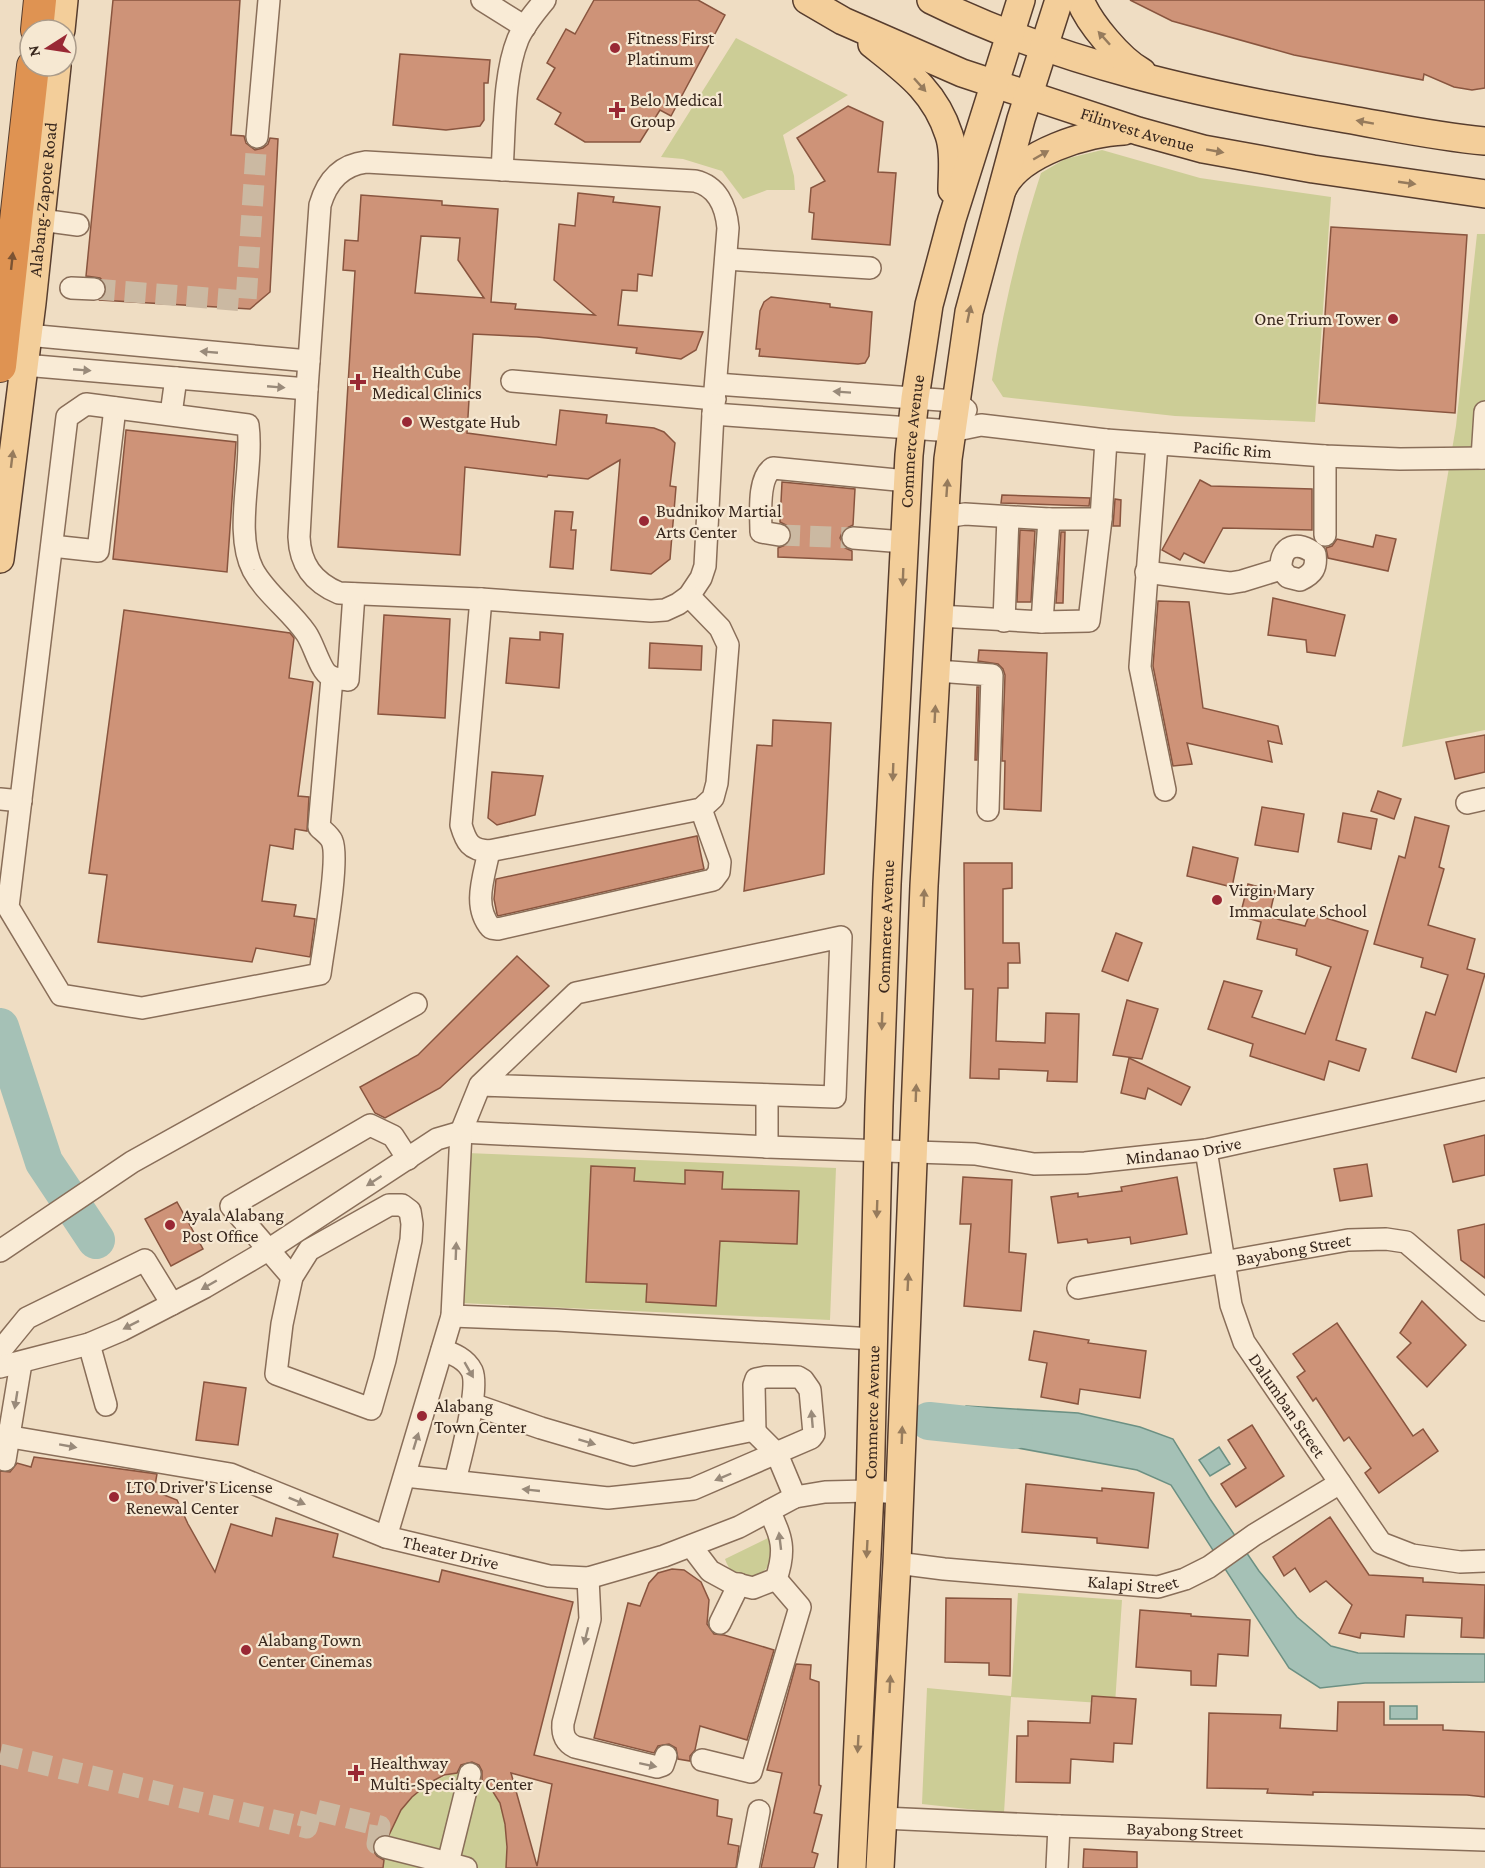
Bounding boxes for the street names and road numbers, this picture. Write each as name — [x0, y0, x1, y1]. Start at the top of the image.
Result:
street label: Filinvest Avenue — [1078, 103, 1197, 156]
street label: Alabang-Zapote Road — [25, 121, 61, 278]
street label: Commerce Avenue — [896, 373, 928, 509]
street label: Pacific Rim — [1192, 436, 1273, 462]
street label: Commerce Avenue — [873, 859, 898, 994]
street label: Mindanao Drive — [1125, 1133, 1243, 1169]
street label: Bayabong Street — [1234, 1230, 1352, 1270]
street label: Commerce Avenue — [860, 1345, 883, 1480]
street label: Dalumban Street — [1245, 1349, 1330, 1462]
street label: Theater Drive — [400, 1531, 501, 1574]
street label: Kalapi Street — [1087, 1571, 1182, 1597]
street label: Bayabong Street — [1126, 1818, 1244, 1842]

